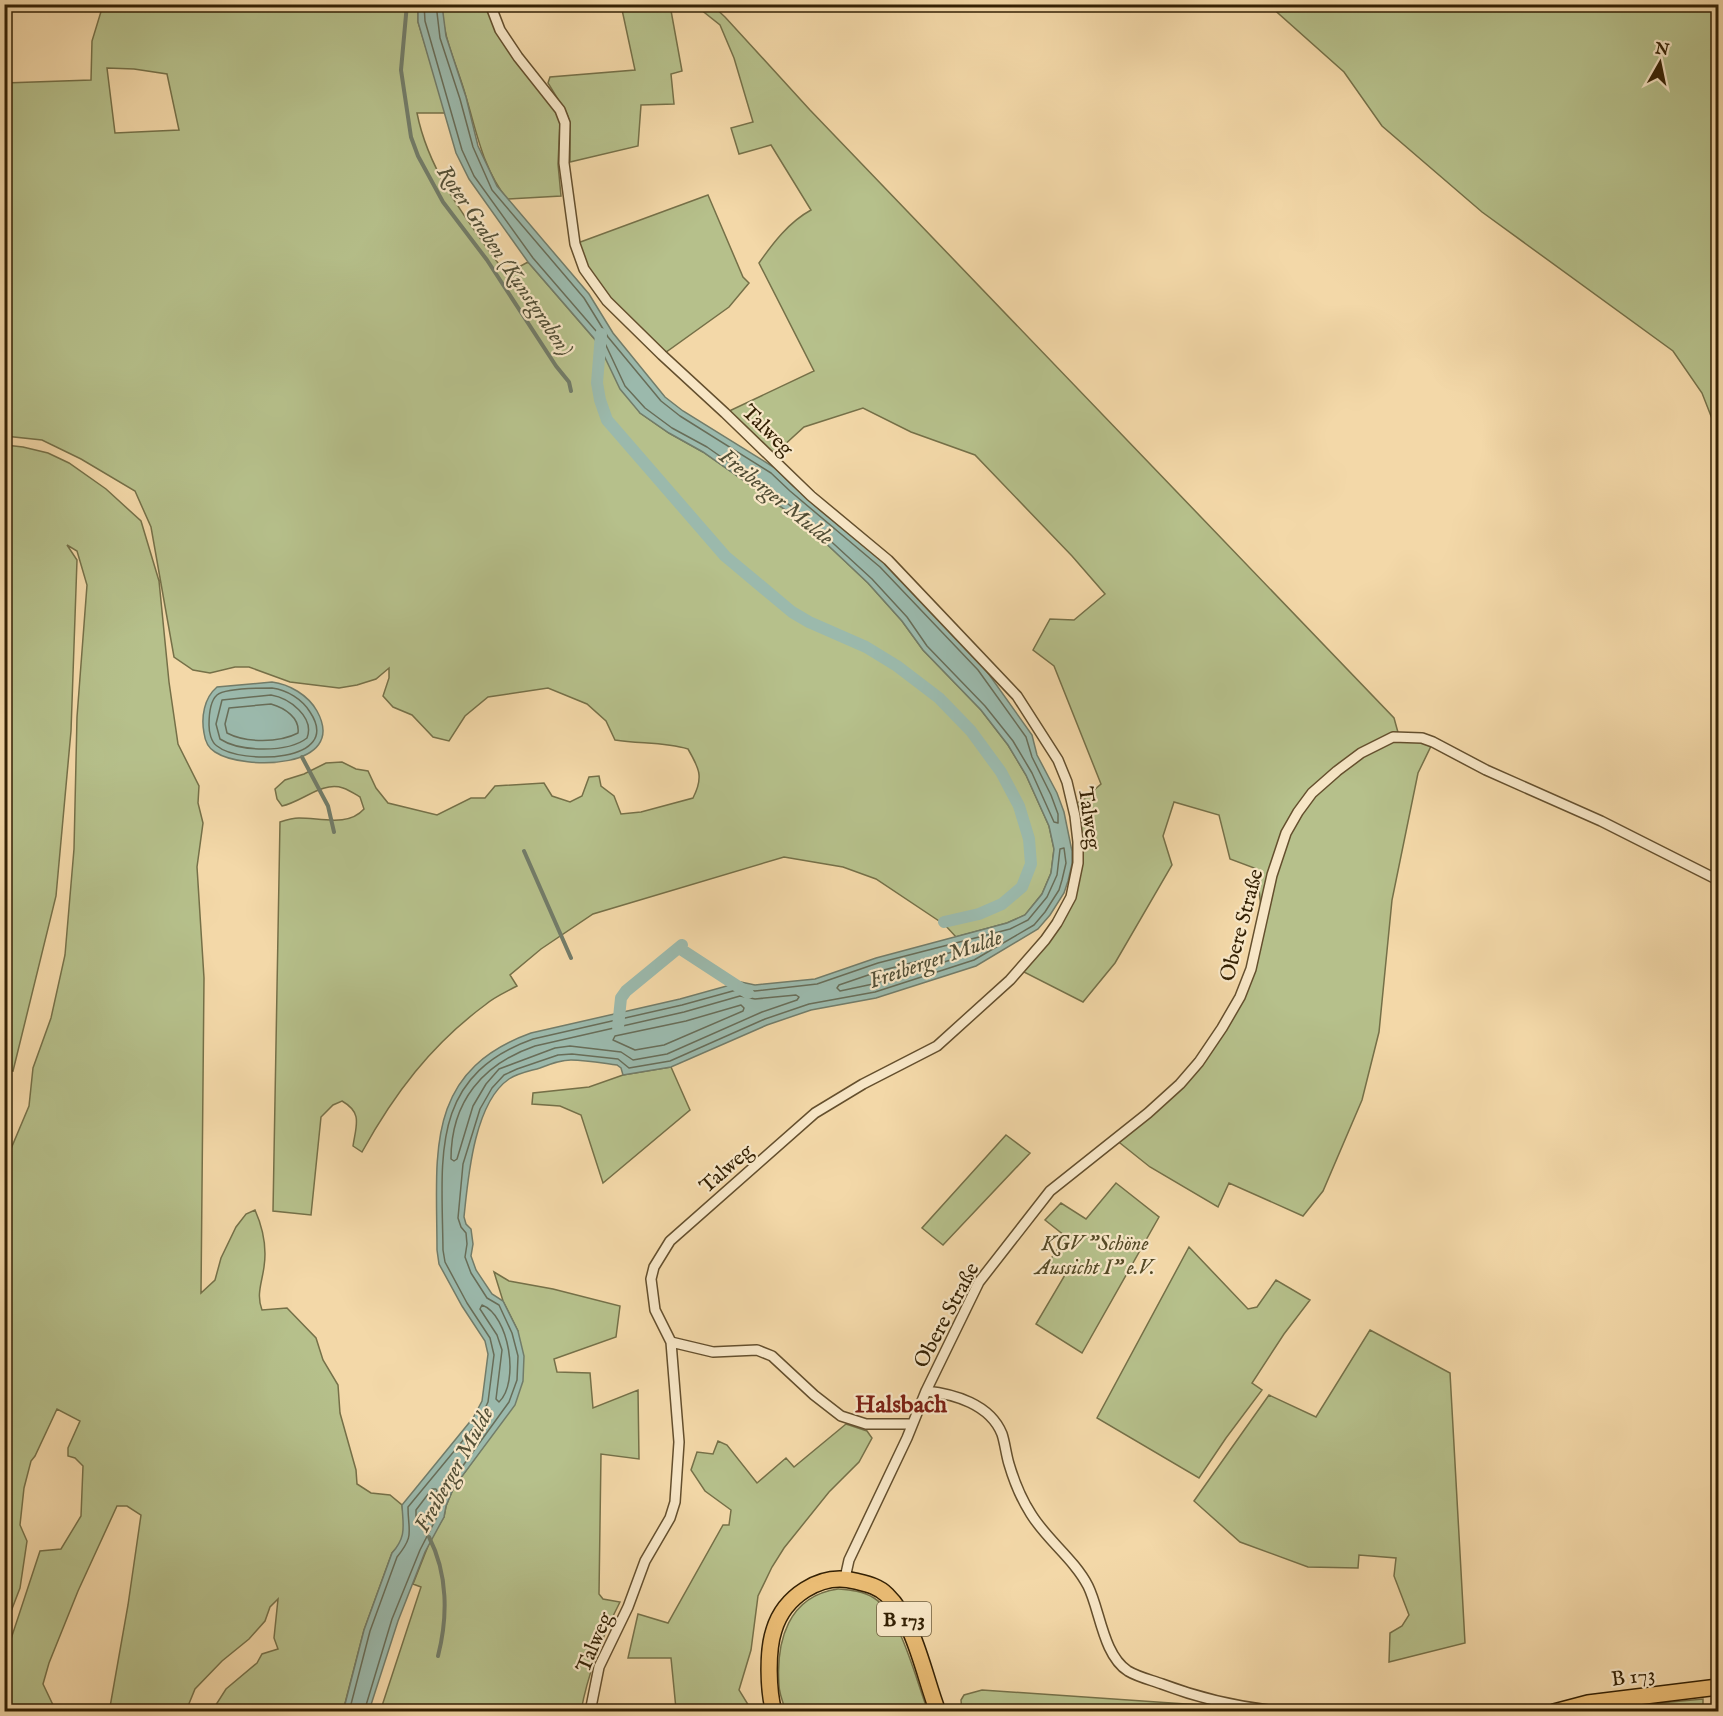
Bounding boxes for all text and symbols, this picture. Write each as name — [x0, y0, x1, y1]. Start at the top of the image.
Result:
north arrow — [1630, 33, 1690, 93]
text: N — [1653, 39, 1671, 61]
water label: Roter Graben (Kunstgraben) — [430, 160, 579, 362]
street label: Talweg — [735, 399, 799, 463]
water label: Freiberger Mulde — [713, 443, 839, 553]
street label: Talweg — [1071, 785, 1106, 852]
street label: Obere Straße — [1214, 866, 1271, 985]
water label: Freiberger Mulde — [865, 924, 1007, 996]
street label: Talweg — [694, 1138, 760, 1200]
park label: KGV "Schöne Aussicht I" e.V. — [1033, 1231, 1156, 1282]
street label: Obere Straße — [908, 1258, 987, 1373]
district label: Halsbach — [855, 1390, 947, 1421]
water label: Freiberger Mulde — [409, 1402, 501, 1538]
road number: B 173 — [877, 1602, 931, 1636]
street label: Talweg — [571, 1608, 620, 1677]
street label: B 173 — [1610, 1661, 1657, 1694]

